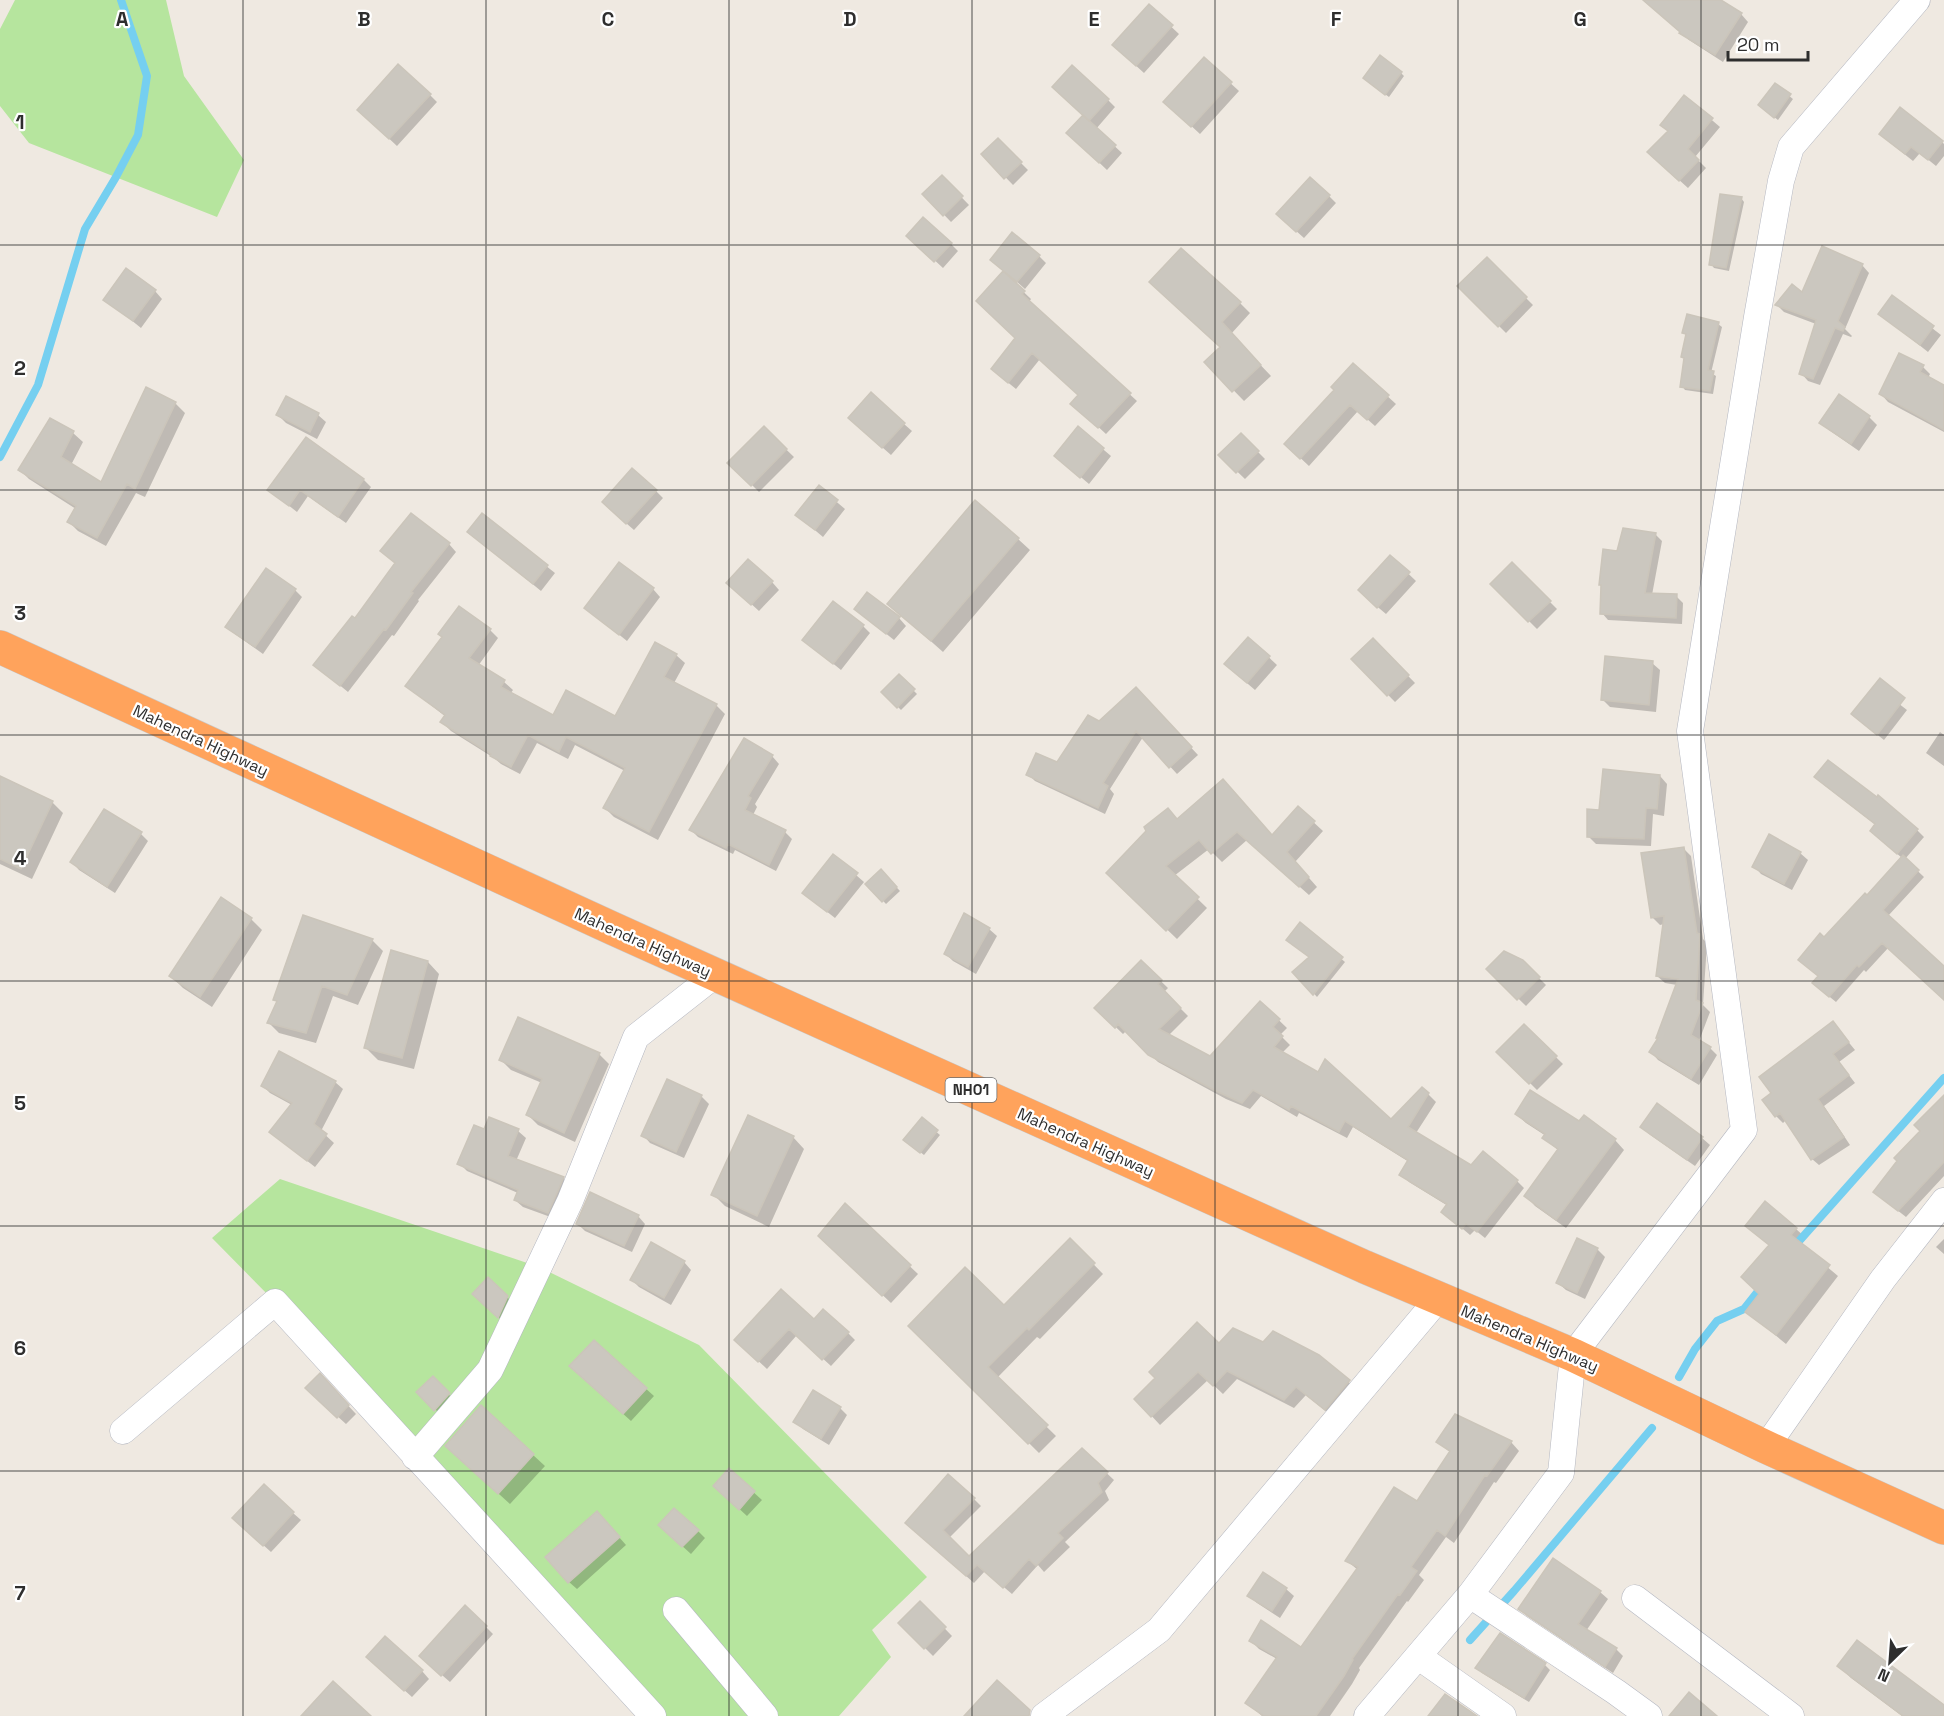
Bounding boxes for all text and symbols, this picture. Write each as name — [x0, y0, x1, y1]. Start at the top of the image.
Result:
text: A — [116, 6, 129, 32]
text: B — [357, 6, 371, 32]
text: C — [602, 6, 615, 32]
text: D — [843, 6, 857, 32]
text: E — [1088, 6, 1100, 32]
text: F — [1331, 6, 1342, 32]
text: G — [1573, 6, 1587, 32]
scale bar — [1728, 24, 1808, 62]
text: 20 m — [1737, 33, 1780, 56]
text: 1 — [15, 109, 25, 135]
text: 2 — [14, 355, 26, 381]
text: 3 — [14, 600, 26, 626]
street label: Mahendra Highway — [130, 700, 272, 781]
text: 4 — [14, 845, 27, 871]
street label: Mahendra Highway — [571, 903, 714, 982]
road number: NH01 — [946, 1078, 996, 1102]
text: 5 — [14, 1090, 26, 1116]
street label: Mahendra Highway — [1014, 1103, 1157, 1182]
street label: Mahendra Highway — [1458, 1300, 1602, 1377]
text: 6 — [14, 1335, 26, 1361]
text: 7 — [14, 1580, 26, 1606]
north arrow — [1860, 1632, 1920, 1692]
text: N — [1875, 1663, 1893, 1687]

